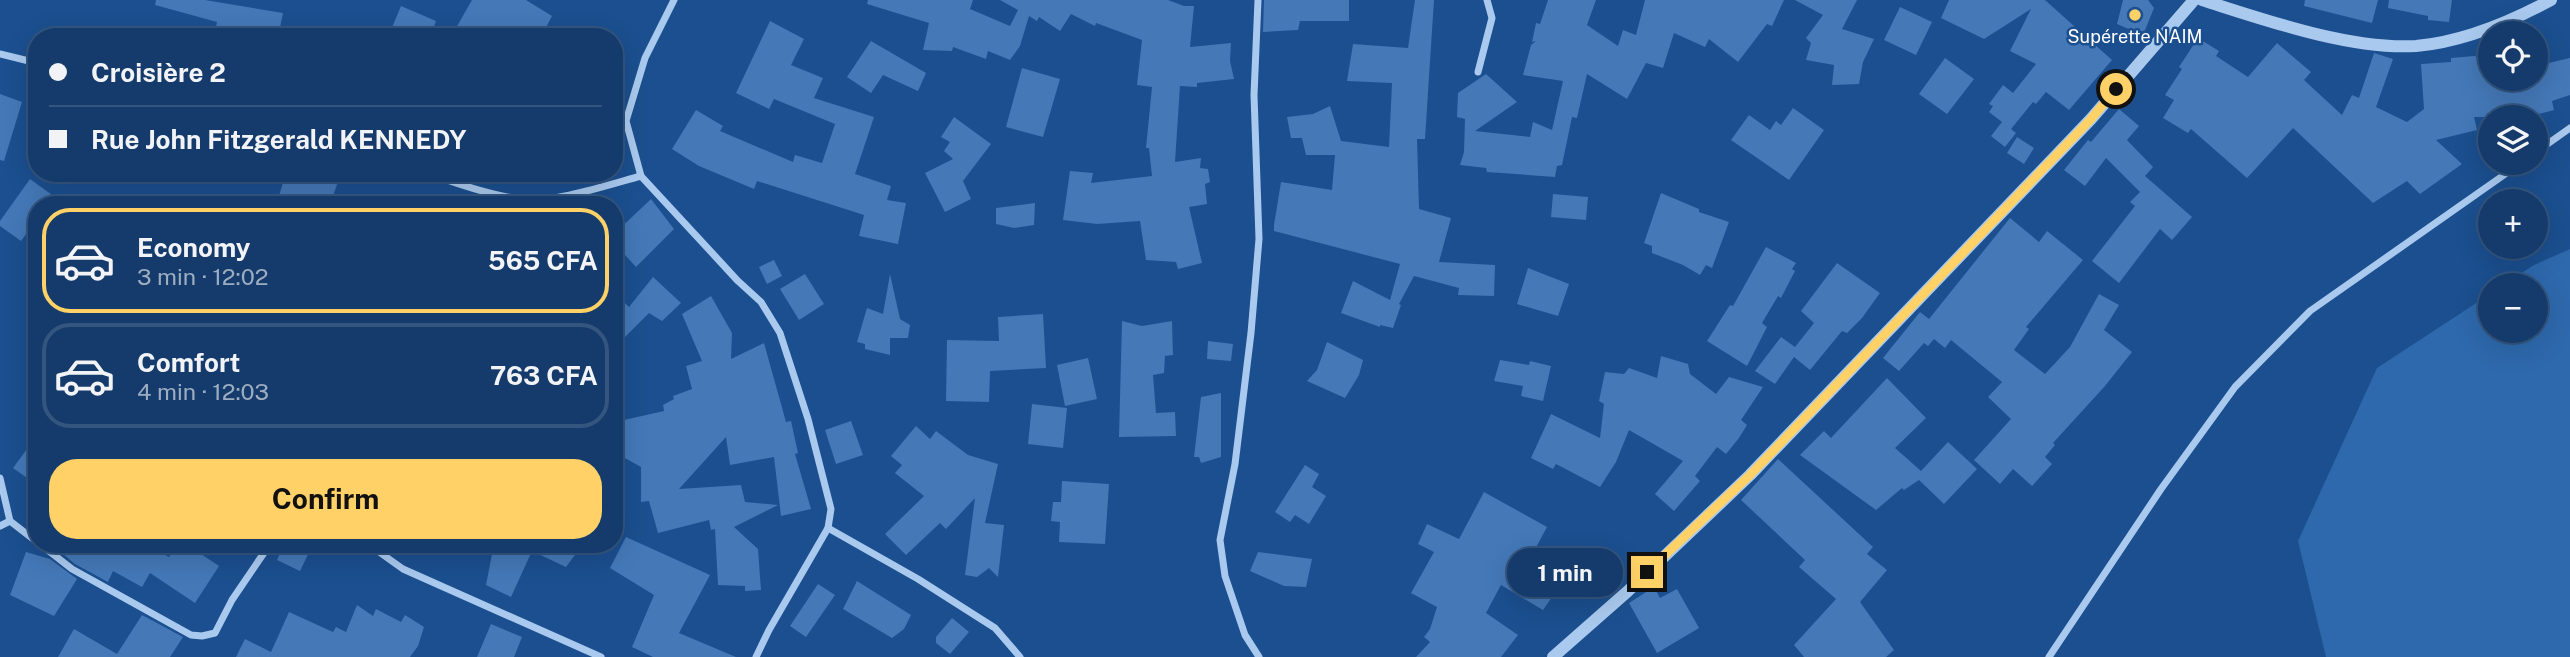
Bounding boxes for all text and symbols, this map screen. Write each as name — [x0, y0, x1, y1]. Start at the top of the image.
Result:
marker: Supérette NAIM — [2127, 7, 2143, 23]
map controls — [2478, 21, 2548, 343]
button: locate — [2478, 21, 2548, 91]
place label: Supérette NAIM — [2068, 26, 2202, 47]
text: Croisière 2 — [91, 57, 226, 88]
route start — [2100, 73, 2132, 105]
button: layers — [2478, 105, 2548, 175]
text: Rue John Fitzgerald KENNEDY — [91, 124, 467, 155]
button: + — [2478, 189, 2548, 259]
icon: car — [53, 229, 116, 292]
text: Economy — [137, 232, 250, 263]
text: 565 CFA — [488, 245, 598, 276]
text: 3 min · 12:02 — [137, 263, 268, 290]
button: − — [2478, 273, 2548, 343]
icon: car — [53, 344, 116, 407]
text: Comfort — [137, 347, 240, 378]
text: 763 CFA — [490, 360, 598, 391]
text: 4 min · 12:03 — [137, 378, 269, 405]
button: Confirm — [49, 459, 602, 539]
callout: 1 min — [1507, 548, 1622, 596]
route end — [1631, 556, 1663, 588]
text: 1 min — [1537, 559, 1593, 586]

